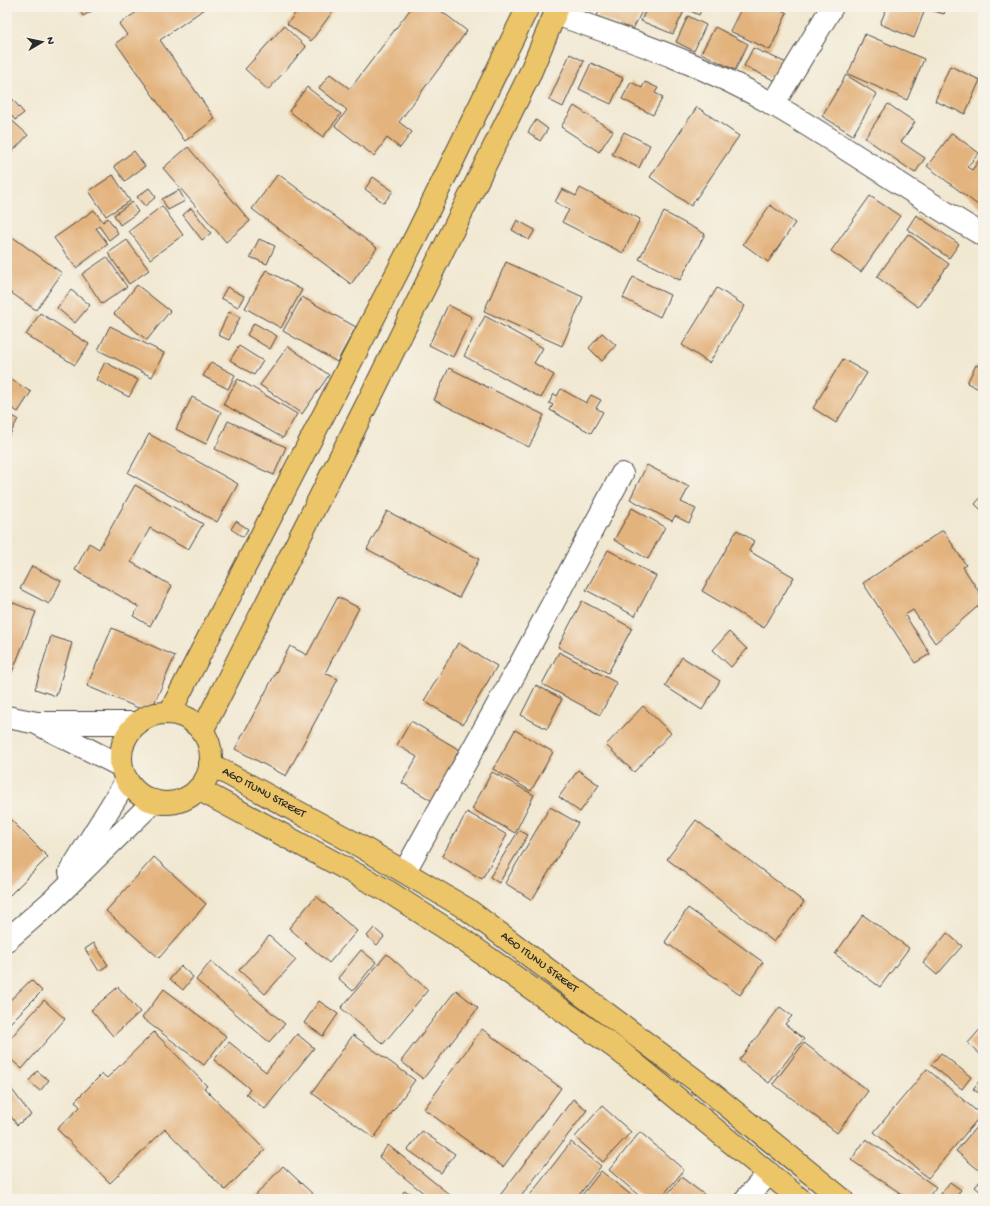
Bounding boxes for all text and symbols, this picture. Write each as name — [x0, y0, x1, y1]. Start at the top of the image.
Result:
north arrow — [22, 22, 62, 62]
text: N — [43, 36, 56, 45]
street label: AGO ITUNU STREET — [219, 765, 309, 822]
street label: AGO ITUNU STREET — [498, 929, 581, 997]

